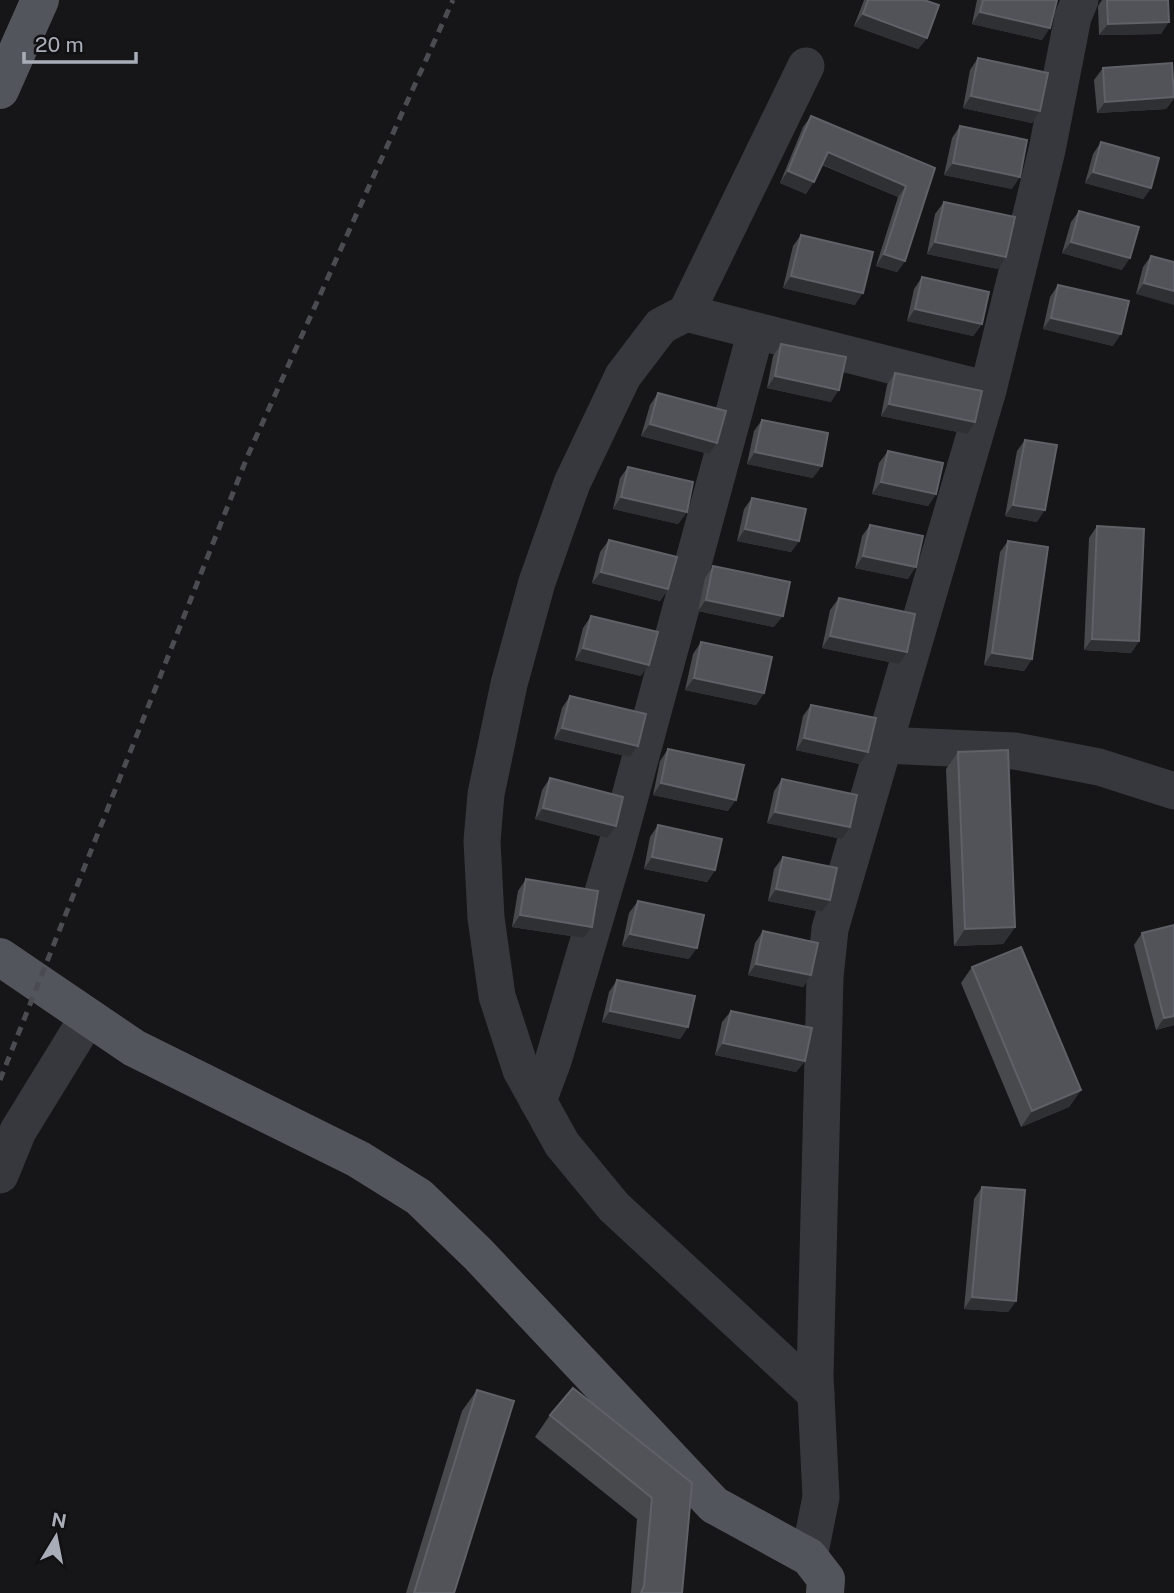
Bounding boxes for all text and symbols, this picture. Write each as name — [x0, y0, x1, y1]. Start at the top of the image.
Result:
scale bar — [24, 21, 136, 65]
text: 20 m — [35, 32, 84, 57]
north arrow — [21, 1502, 91, 1572]
text: N — [50, 1508, 68, 1532]

